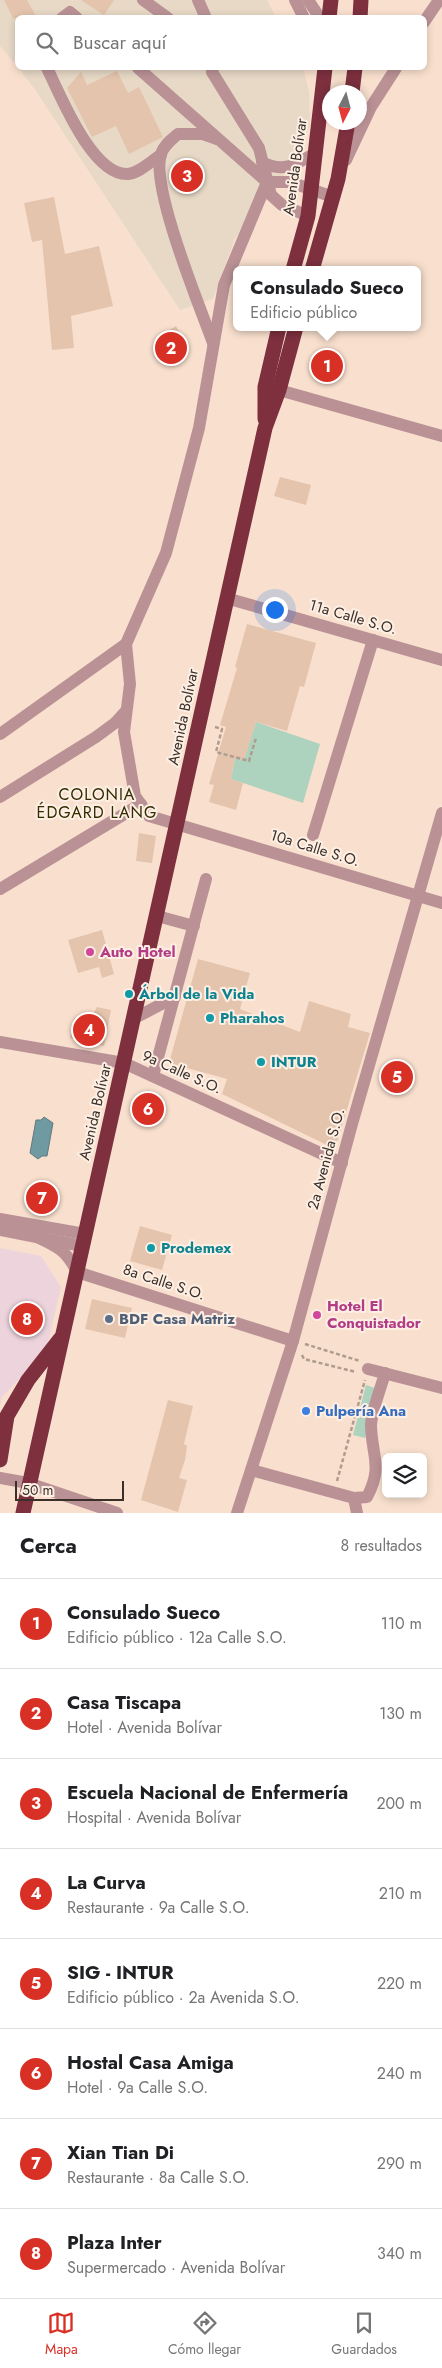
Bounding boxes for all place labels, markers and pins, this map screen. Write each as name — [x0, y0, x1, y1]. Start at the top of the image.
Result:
pin: 3 — [171, 157, 203, 195]
pin: 2 — [155, 329, 187, 367]
pin: 1 — [311, 347, 343, 385]
place label: Auto Hotel — [99, 941, 176, 963]
marker: Auto Hotel — [84, 946, 96, 958]
place label: Árbol de la Vida — [138, 983, 254, 1005]
marker: Árbol de la Vida — [123, 988, 135, 1000]
place label: Pharahos — [220, 1007, 285, 1029]
pin: 4 — [73, 1011, 105, 1049]
marker: Pharahos — [204, 1012, 216, 1024]
place label: INTUR — [271, 1051, 317, 1073]
marker: INTUR — [255, 1056, 267, 1068]
pin: 5 — [381, 1058, 413, 1096]
pin: 6 — [132, 1090, 164, 1128]
pin: 7 — [26, 1179, 58, 1217]
place label: Prodemex — [161, 1237, 231, 1259]
marker: Prodemex — [145, 1242, 157, 1254]
place label: Hotel El Conquistador — [327, 1295, 422, 1334]
pin: 8 — [11, 1300, 43, 1338]
place label: BDF Casa Matriz — [119, 1308, 235, 1330]
marker: Hotel El Conquistador — [311, 1309, 323, 1321]
marker: BDF Casa Matriz — [103, 1313, 115, 1325]
place label: Pulpería Ana — [316, 1400, 406, 1422]
marker: Pulpería Ana — [300, 1405, 312, 1417]

